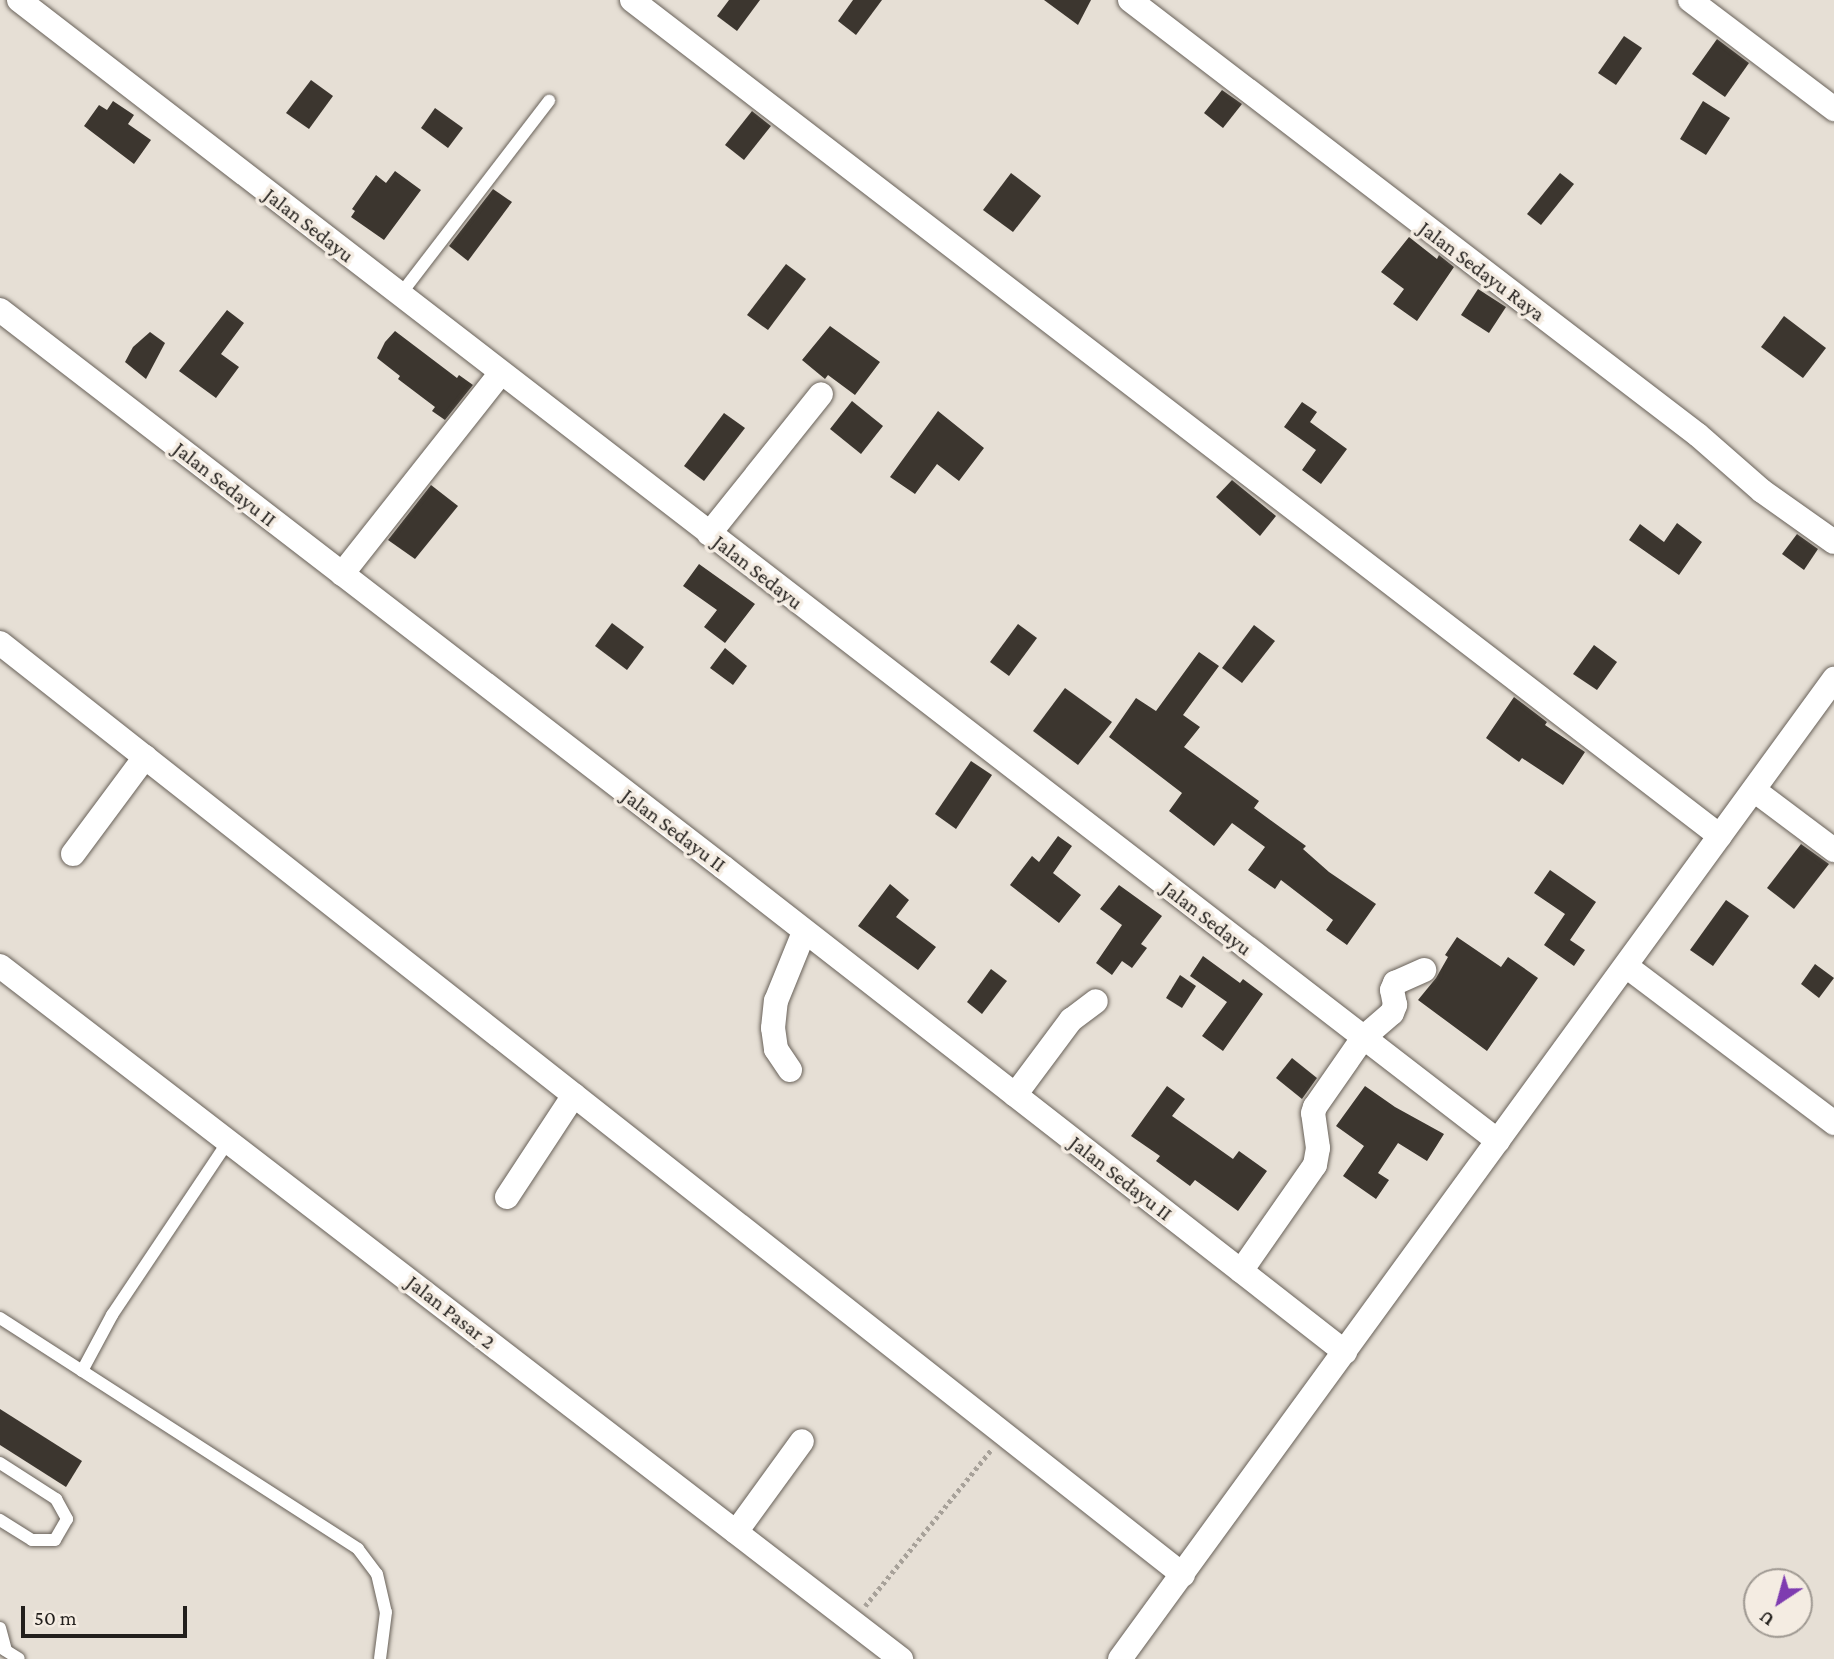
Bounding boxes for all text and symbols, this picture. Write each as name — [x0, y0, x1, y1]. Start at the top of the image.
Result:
street label: Jalan Sedayu — [259, 182, 359, 268]
street label: Jalan Sedayu Raya — [1414, 215, 1550, 327]
street label: Jalan Sedayu II — [169, 436, 281, 532]
street label: Jalan Sedayu — [708, 529, 808, 615]
street label: Jalan Sedayu II — [617, 783, 731, 877]
street label: Jalan Sedayu — [1157, 875, 1257, 961]
street label: Jalan Sedayu II — [1065, 1130, 1177, 1226]
street label: Jalan Pasar 2 — [402, 1270, 500, 1354]
north arrow — [1743, 1568, 1813, 1638]
scale bar — [24, 1592, 191, 1636]
text: 50 m — [34, 1606, 77, 1630]
text: U — [1755, 1606, 1778, 1631]

